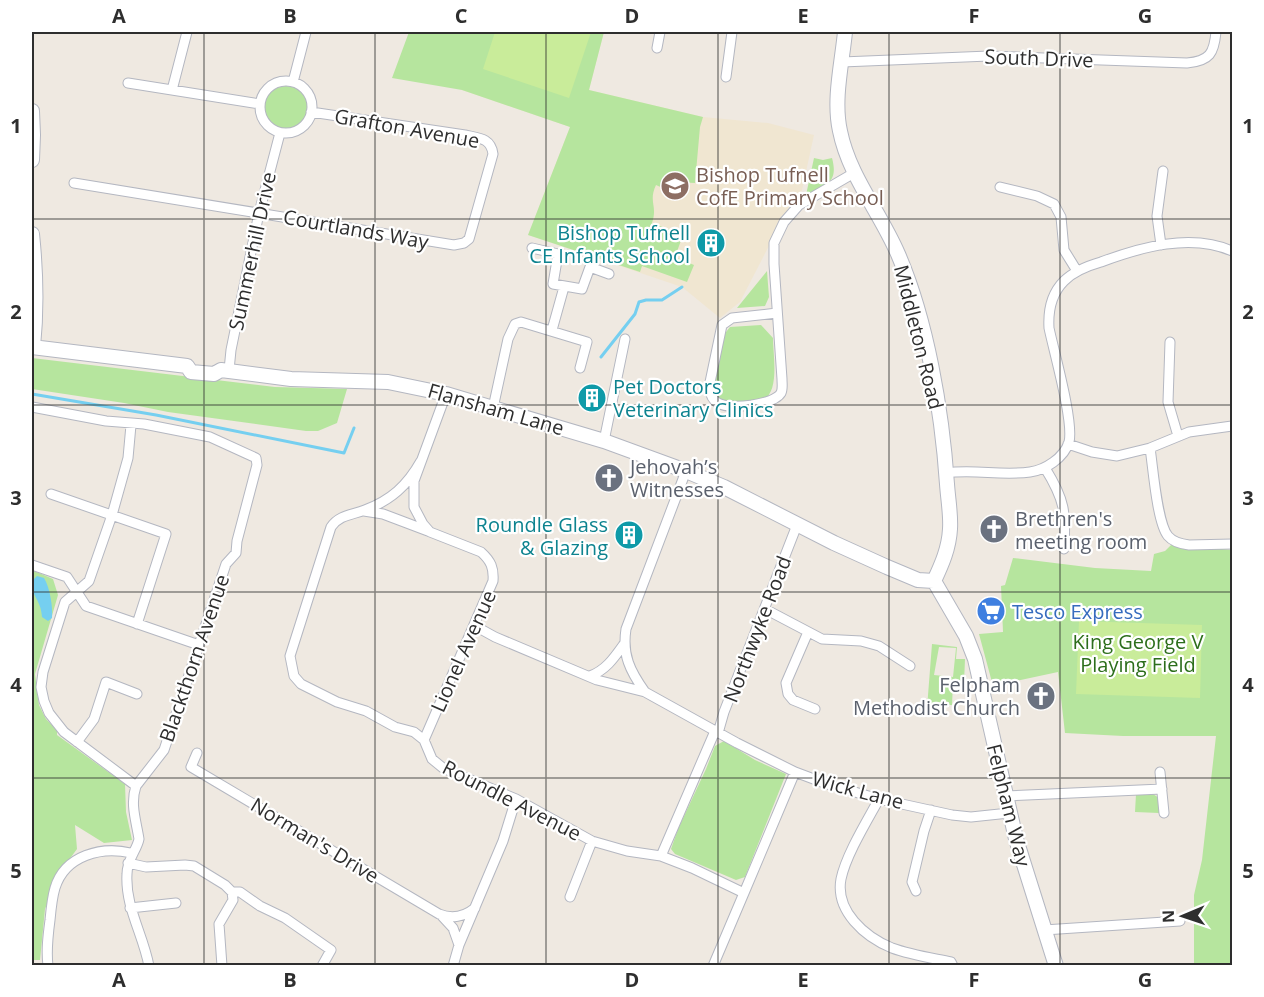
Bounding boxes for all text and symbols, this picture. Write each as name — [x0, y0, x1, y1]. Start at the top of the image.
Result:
text: A — [112, 2, 126, 29]
text: B — [283, 2, 297, 29]
text: C — [455, 2, 468, 29]
text: D — [625, 2, 639, 29]
text: E — [797, 2, 809, 29]
text: F — [969, 2, 979, 29]
text: G — [1138, 2, 1152, 29]
street label: South Drive — [984, 43, 1094, 73]
street label: Grafton Avenue — [332, 102, 482, 154]
text: 1 — [10, 112, 22, 139]
text: 1 — [1242, 112, 1254, 139]
place label: Bishop Tufnell CofE Primary School — [696, 161, 884, 211]
street label: Summerhill Drive — [222, 169, 282, 333]
school or university icon: Bishop Tufnell CofE Primary School — [659, 170, 691, 202]
street label: Courtlands Way — [281, 203, 432, 255]
place label: Bishop Tufnell CE Infants School — [529, 219, 690, 269]
building icon: Bishop Tufnell CE Infants School — [695, 227, 727, 259]
street label: Middleton Road — [888, 262, 950, 412]
text: 2 — [10, 298, 22, 325]
text: 2 — [1242, 298, 1254, 325]
place label: Pet Doctors Veterinary Clinics — [613, 373, 774, 423]
street label: Flansham Lane — [425, 377, 567, 441]
building icon: Pet Doctors Veterinary Clinics — [576, 382, 608, 414]
place label: Jehovah’s Witnesses — [628, 453, 724, 503]
church icon: Jehovah’s Witnesses — [593, 462, 625, 494]
text: 3 — [10, 484, 22, 511]
text: 3 — [1242, 484, 1254, 511]
place label: Brethren's meeting room — [1015, 505, 1147, 555]
place label: Roundle Glass & Glazing — [476, 511, 608, 561]
church icon: Brethren's meeting room — [978, 513, 1010, 545]
building icon: Roundle Glass & Glazing — [613, 519, 645, 551]
street label: Northwyke Road — [717, 552, 797, 706]
street label: Blackthorn Avenue — [153, 570, 235, 746]
street label: Lionel Avenue — [424, 586, 502, 716]
supermarket icon: Tesco Express — [975, 595, 1007, 627]
place label: Tesco Express — [1012, 598, 1143, 625]
park label: King George V Playing Field — [1073, 628, 1203, 678]
text: 4 — [10, 671, 22, 698]
place label: Felpham Methodist Church — [853, 671, 1020, 721]
text: 4 — [1242, 671, 1254, 698]
church icon: Felpham Methodist Church — [1025, 680, 1057, 712]
street label: Felpham Way — [981, 741, 1038, 870]
street label: Roundle Avenue — [438, 753, 586, 847]
street label: Wick Lane — [809, 765, 907, 815]
street label: Norman's Drive — [246, 791, 384, 889]
text: 5 — [10, 857, 22, 884]
text: 5 — [1242, 857, 1254, 884]
north arrow — [1153, 886, 1213, 946]
text: N — [1157, 910, 1179, 923]
text: A — [112, 966, 126, 993]
text: B — [283, 966, 297, 993]
text: C — [455, 966, 468, 993]
text: D — [625, 966, 639, 993]
text: E — [797, 966, 809, 993]
text: F — [969, 966, 979, 993]
text: G — [1138, 966, 1152, 993]

